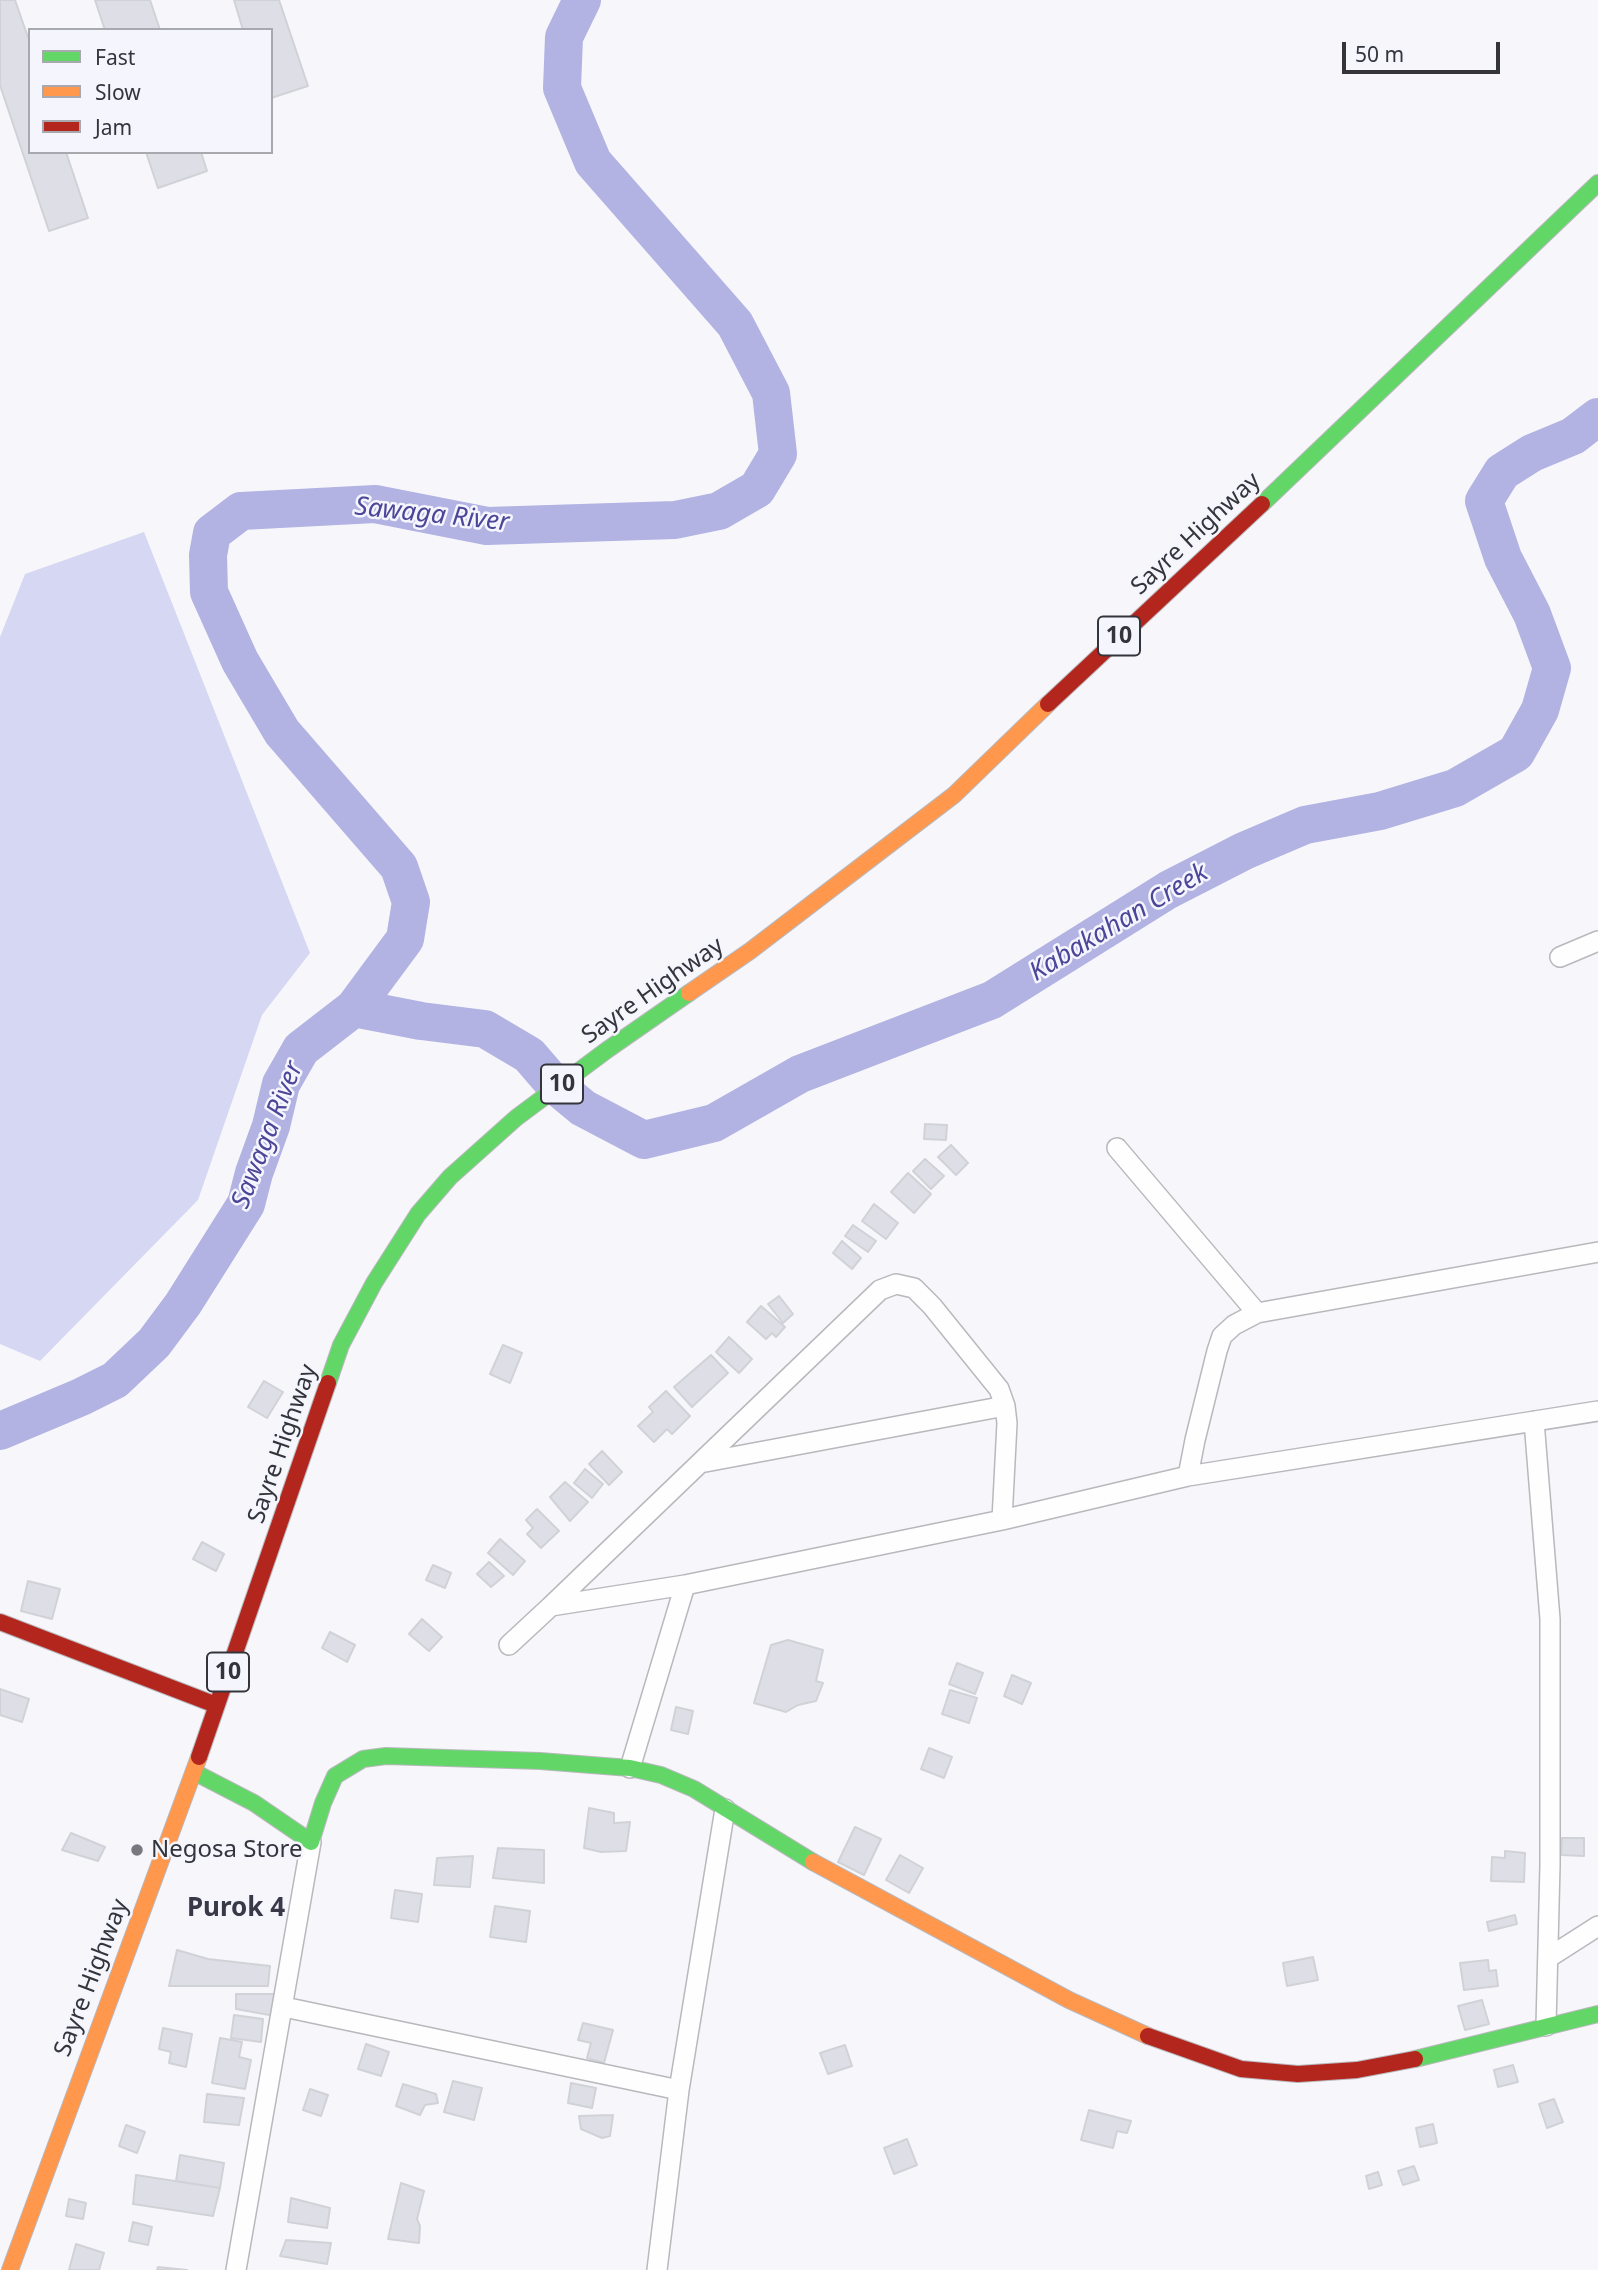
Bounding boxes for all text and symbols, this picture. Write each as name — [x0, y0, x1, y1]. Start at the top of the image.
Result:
legend — [28, 28, 273, 154]
scale bar — [1346, 28, 1504, 72]
text: 50 m — [1355, 40, 1404, 68]
text: Fast — [95, 43, 135, 71]
text: Slow — [95, 78, 141, 106]
text: Jam — [95, 113, 132, 141]
street label: Sayre Highway — [1125, 467, 1267, 601]
water label: Sawaga River — [353, 491, 511, 539]
road number: 10 — [1098, 616, 1140, 656]
water label: Kabakahan Creek — [1024, 858, 1214, 988]
street label: Sayre Highway — [577, 932, 729, 1050]
water label: Sawaga River — [226, 1057, 310, 1213]
road number: 10 — [541, 1064, 583, 1104]
street label: Sayre Highway — [242, 1361, 324, 1527]
road number: 10 — [207, 1652, 249, 1692]
place label: Negosa Store — [151, 1836, 303, 1864]
marker: Negosa Store — [129, 1842, 145, 1858]
district label: Purok 4 — [187, 1893, 285, 1925]
street label: Sayre Highway — [49, 1895, 135, 2061]

